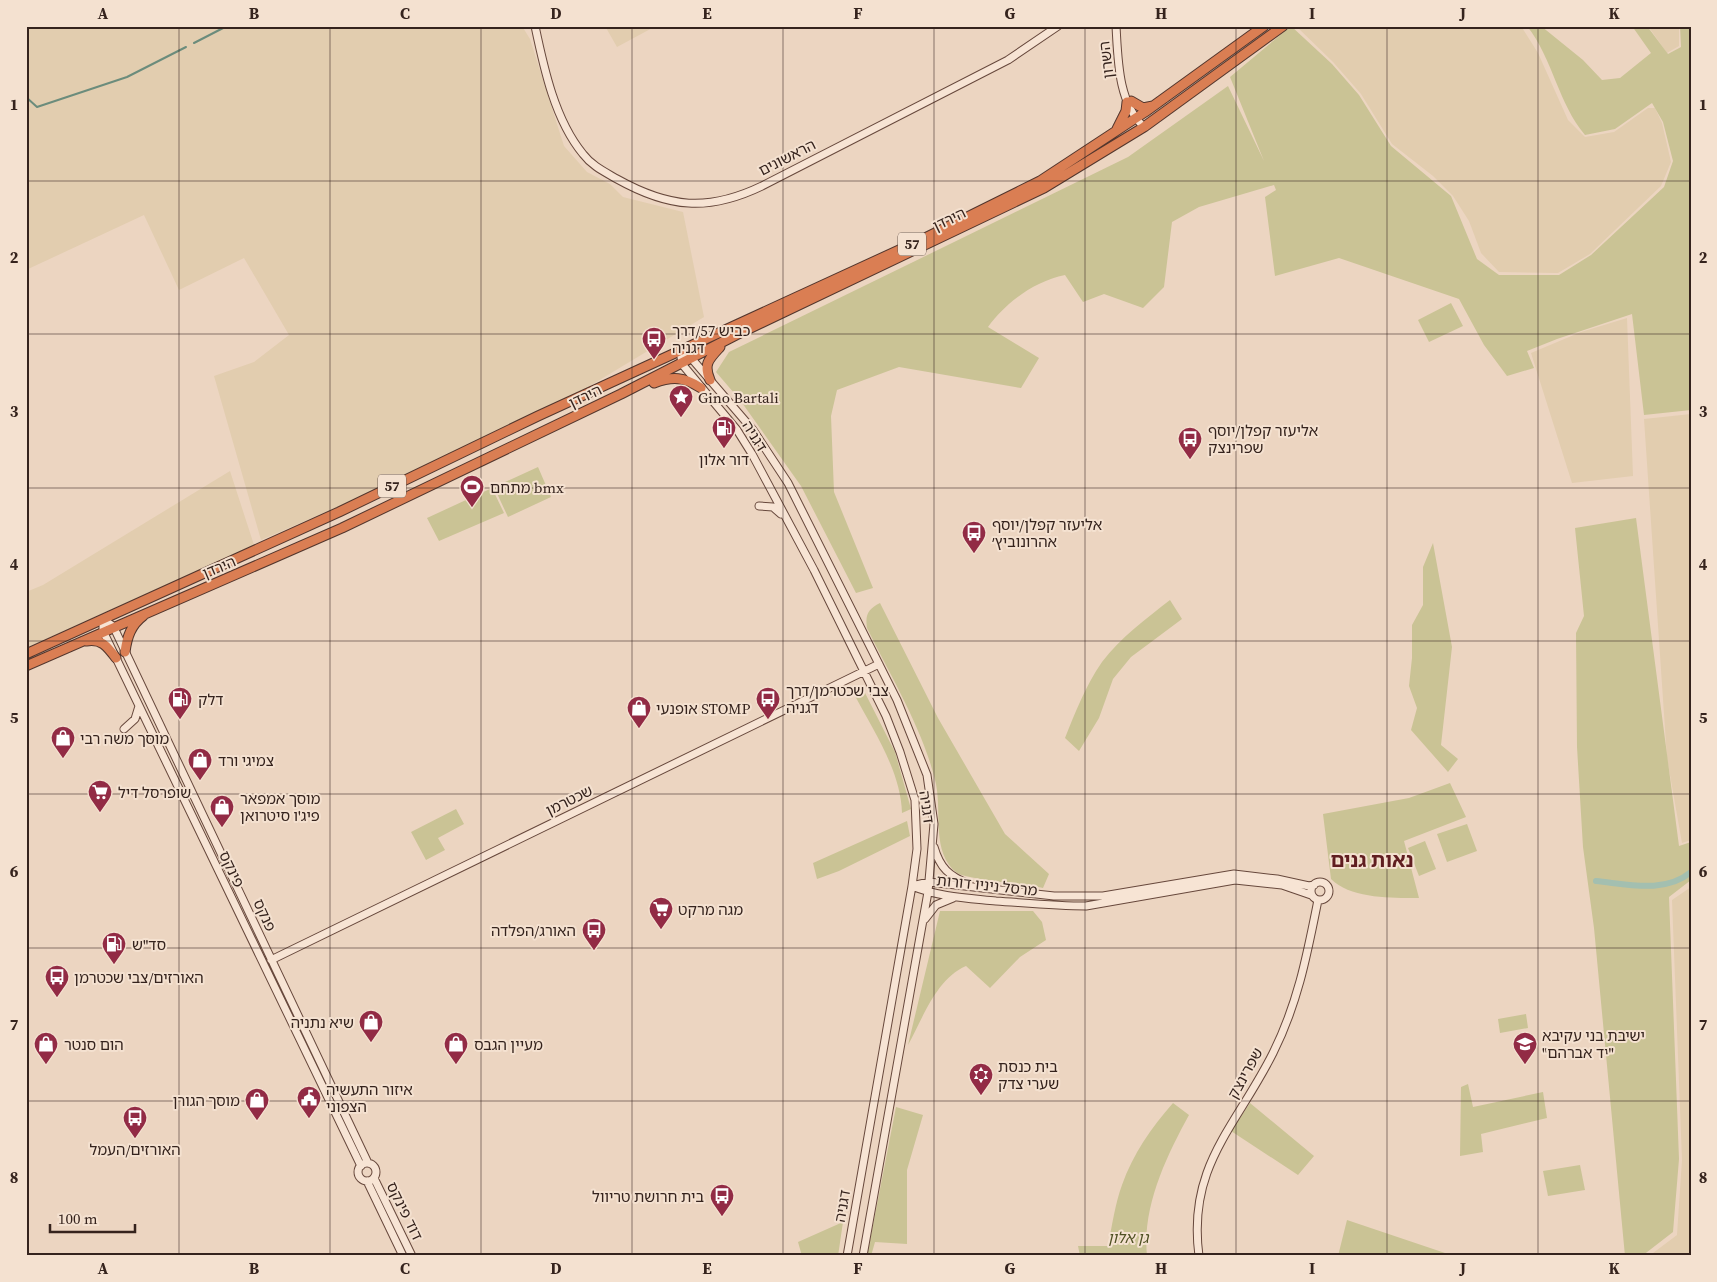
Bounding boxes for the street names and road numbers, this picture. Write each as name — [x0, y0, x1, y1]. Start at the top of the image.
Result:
street label: השרון — [1093, 40, 1119, 80]
street label: הראשונים — [755, 134, 819, 180]
street label: הירדן — [929, 202, 969, 236]
road number: 57 — [898, 232, 926, 255]
street label: הירדן — [565, 379, 605, 413]
street label: דגניה — [737, 417, 773, 455]
road number: 57 — [378, 474, 406, 498]
street label: הירדן — [199, 551, 239, 583]
street label: שכטרמן — [542, 780, 596, 820]
street label: דגניה — [914, 789, 940, 825]
street label: פינקס — [214, 847, 250, 891]
street label: מרסל ניניו דורות — [935, 869, 1039, 901]
street label: פנקס — [248, 895, 282, 935]
street label: שפרינצק — [1222, 1044, 1268, 1102]
street label: דוד פינקס — [382, 1178, 428, 1244]
street label: דגניה — [829, 1188, 855, 1224]

